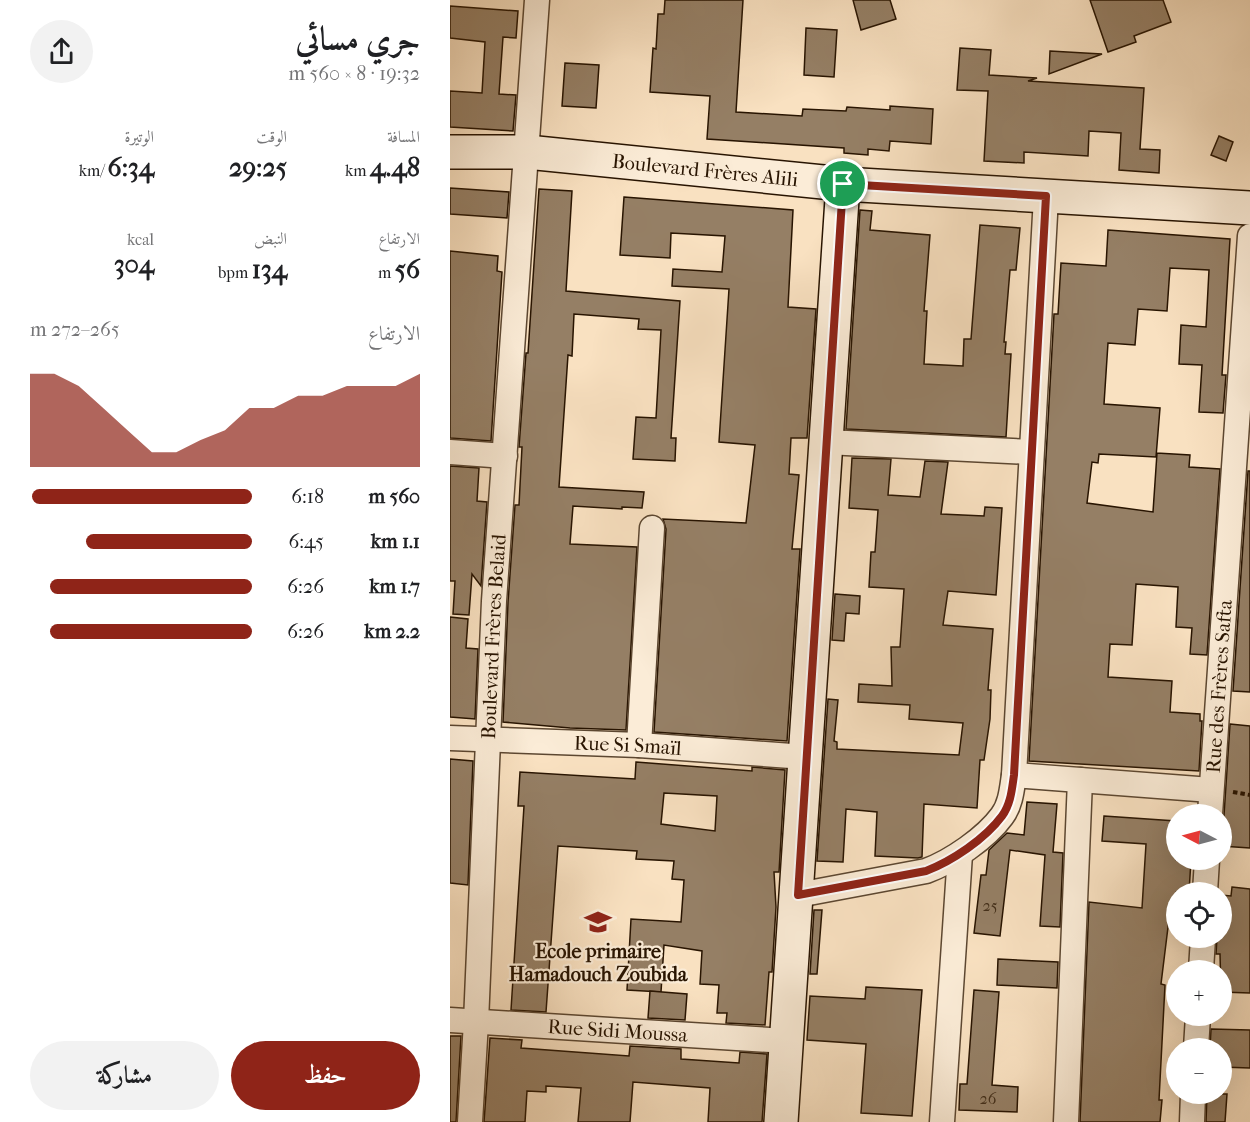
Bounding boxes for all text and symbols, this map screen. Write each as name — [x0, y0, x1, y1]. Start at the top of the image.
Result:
button: share — [30, 20, 93, 83]
text: جري مسائي — [295, 20, 420, 59]
text: 19:32 · 8 × 560 m — [289, 62, 420, 85]
text: الوتيرة — [124, 127, 154, 146]
text: الوقت — [256, 127, 287, 146]
text: المسافة — [387, 127, 420, 146]
street label: Boulevard Frères Alili — [611, 150, 799, 191]
text: 6:34 — [108, 152, 154, 183]
text: 29:25 — [229, 152, 287, 183]
text: 4.48 — [370, 152, 420, 183]
pin — [817, 158, 868, 209]
text: /km — [79, 161, 108, 180]
text: km — [345, 161, 370, 180]
icon: arrive — [826, 167, 859, 200]
text: النبض — [254, 229, 287, 248]
text: الارتفاع — [378, 229, 420, 248]
text: kcal — [127, 230, 154, 249]
text: 304 — [114, 249, 154, 280]
text: 134 — [252, 254, 287, 285]
text: 56 — [395, 254, 420, 285]
text: bpm — [218, 263, 252, 282]
text: m — [378, 263, 395, 282]
text: 265–272 m — [30, 318, 120, 341]
text: الارتفاع — [368, 322, 420, 345]
text: 6:18 — [291, 485, 324, 508]
text: 560 m — [369, 485, 420, 508]
text: 6:45 — [288, 530, 324, 553]
text: 1.1 km — [371, 530, 420, 553]
street label: Boulevard Frères Belaid — [477, 532, 511, 740]
text: 6:26 — [287, 575, 324, 598]
text: 1.7 km — [369, 575, 420, 598]
street label: Rue des Frères Safta — [1202, 598, 1237, 774]
text: 6:26 — [287, 620, 324, 643]
text: 2.2 km — [364, 620, 420, 643]
street label: Rue Si Smaïl — [574, 732, 683, 760]
north arrow — [1166, 804, 1232, 870]
map controls — [1166, 804, 1232, 1104]
button: locate — [1166, 882, 1232, 948]
house number: 25 — [982, 896, 998, 915]
school or university icon: Ecole primaire Hamadouch Zoubida — [583, 907, 613, 937]
place label: Ecole primaire Hamadouch Zoubida — [509, 940, 688, 986]
button: + — [1166, 960, 1232, 1026]
street label: Rue Sidi Moussa — [547, 1015, 689, 1047]
button: − — [1166, 1038, 1232, 1104]
button: مشاركة — [30, 1041, 219, 1110]
button: حفظ — [231, 1041, 420, 1110]
house number: 26 — [980, 1089, 997, 1108]

